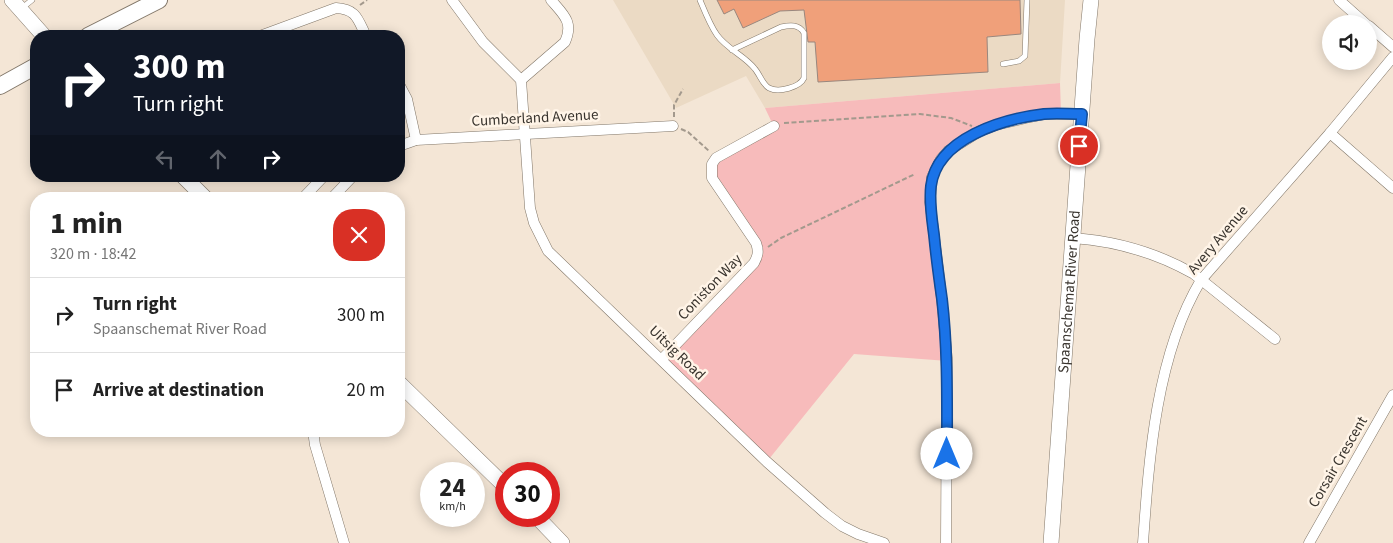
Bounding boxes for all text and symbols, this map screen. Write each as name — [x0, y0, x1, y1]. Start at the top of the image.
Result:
map controls — [1322, 15, 1377, 70]
button: sound — [1322, 15, 1377, 70]
text: 300 m — [133, 42, 225, 92]
icon: right — [50, 50, 115, 115]
text: Turn right — [133, 88, 223, 120]
street label: Cumberland Avenue — [471, 104, 599, 132]
pin — [1058, 125, 1100, 167]
icon: arrive — [1065, 132, 1093, 160]
icon: left — [151, 145, 179, 173]
icon: ahead — [204, 145, 232, 173]
icon: right — [257, 145, 285, 173]
street label: Avery Avenue — [1183, 201, 1253, 279]
text: 1 min — [50, 202, 123, 245]
button: close — [333, 209, 385, 261]
street label: Spaanschemat River Road — [1053, 209, 1085, 374]
text: 320 m · 18:42 — [50, 243, 137, 265]
street label: Coniston Way — [673, 249, 747, 325]
text: Turn right — [93, 291, 177, 318]
icon: right — [50, 301, 78, 329]
text: 300 m — [337, 302, 385, 329]
text: Spaanschemat River Road — [93, 318, 267, 340]
street label: Uitsig Road — [644, 321, 710, 385]
icon: arrive — [50, 376, 78, 404]
text: Arrive at destination — [93, 377, 264, 404]
text: 20 m — [347, 377, 385, 404]
street label: Corsair Crescent — [1303, 413, 1373, 511]
position arrow — [920, 427, 972, 479]
speed limit sign: 30 — [495, 462, 560, 527]
text: 24 — [439, 470, 466, 506]
text: km/h — [439, 498, 466, 515]

